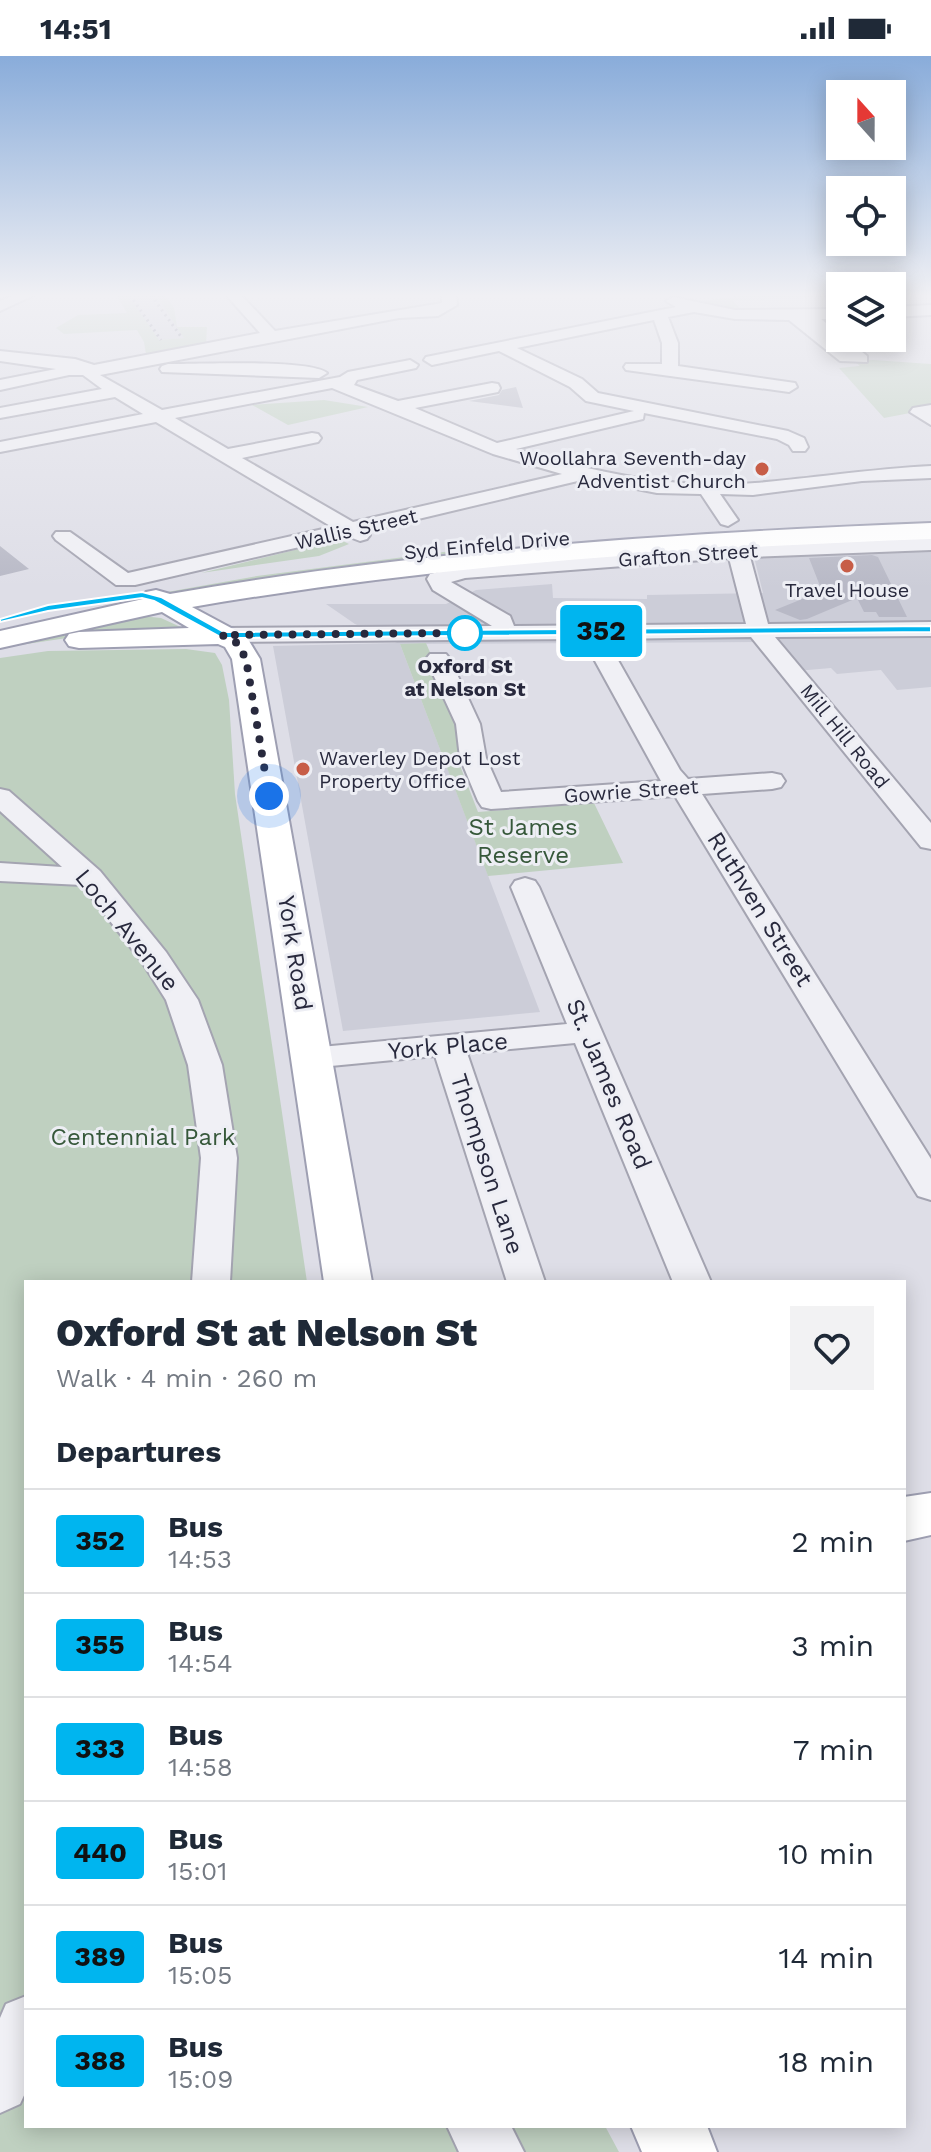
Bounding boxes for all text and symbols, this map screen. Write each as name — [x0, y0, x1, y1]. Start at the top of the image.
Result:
text: 14:51 — [40, 11, 112, 46]
north arrow — [826, 80, 906, 160]
map controls — [826, 80, 906, 352]
button: locate — [826, 176, 906, 256]
button: layers — [826, 272, 906, 352]
place label: Woollahra Seventh-day Adventist Church — [519, 446, 747, 493]
marker: Woollahra Seventh-day Adventist Church — [753, 460, 771, 478]
street label: Wallis Street — [292, 503, 420, 555]
street label: Syd Einfeld Drive — [403, 526, 571, 564]
street label: Grafton Street — [617, 538, 759, 572]
marker: Travel House — [838, 557, 856, 575]
place label: Travel House — [785, 578, 909, 602]
line badge: 352 — [555, 605, 647, 657]
text: 352 — [576, 614, 626, 647]
marker: Oxford St at Nelson St — [448, 616, 482, 650]
place label: Oxford St at Nelson St — [405, 654, 526, 701]
street label: Mill Hill Road — [795, 679, 895, 793]
place label: Waverley Depot Lost Property Office — [319, 746, 521, 793]
marker: Waverley Depot Lost Property Office — [294, 760, 312, 778]
street label: Gowrie Street — [563, 774, 700, 808]
your location — [249, 776, 289, 816]
park label: St James Reserve — [468, 813, 578, 869]
street label: Ruthven Street — [701, 827, 819, 991]
street label: Loch Avenue — [69, 863, 185, 997]
street label: York Road — [272, 894, 318, 1012]
street label: St. James Road — [560, 995, 658, 1173]
street label: York Place — [387, 1027, 509, 1065]
street label: Thompson Lane — [445, 1070, 529, 1258]
park label: Centennial Park — [51, 1123, 236, 1151]
button: heart — [790, 1306, 874, 1390]
text: Oxford St at Nelson St — [56, 1311, 477, 1355]
text: Walk · 4 min · 260 m — [56, 1363, 317, 1393]
text: Departures — [56, 1434, 221, 1469]
text: Bus — [168, 1509, 223, 1544]
text: 352 — [75, 1524, 125, 1557]
text: 2 min — [791, 1524, 874, 1559]
text: 14:53 — [168, 1544, 232, 1574]
text: Bus — [168, 1613, 223, 1648]
text: 355 — [75, 1628, 125, 1661]
text: 3 min — [791, 1628, 874, 1663]
text: 14:54 — [168, 1648, 233, 1678]
text: Bus — [168, 1717, 223, 1752]
text: 333 — [75, 1732, 125, 1765]
text: 7 min — [793, 1732, 874, 1767]
text: 14:58 — [168, 1752, 233, 1782]
text: Bus — [168, 1821, 223, 1856]
text: 440 — [73, 1836, 127, 1869]
text: 10 min — [778, 1836, 874, 1871]
text: 15:01 — [168, 1856, 227, 1886]
text: Bus — [168, 1925, 223, 1960]
text: 389 — [74, 1940, 126, 1973]
text: 14 min — [779, 1940, 874, 1975]
text: 15:05 — [168, 1960, 232, 1990]
text: Bus — [168, 2029, 223, 2064]
text: 388 — [74, 2044, 126, 2077]
text: 18 min — [778, 2044, 874, 2079]
text: 15:09 — [168, 2064, 233, 2094]

